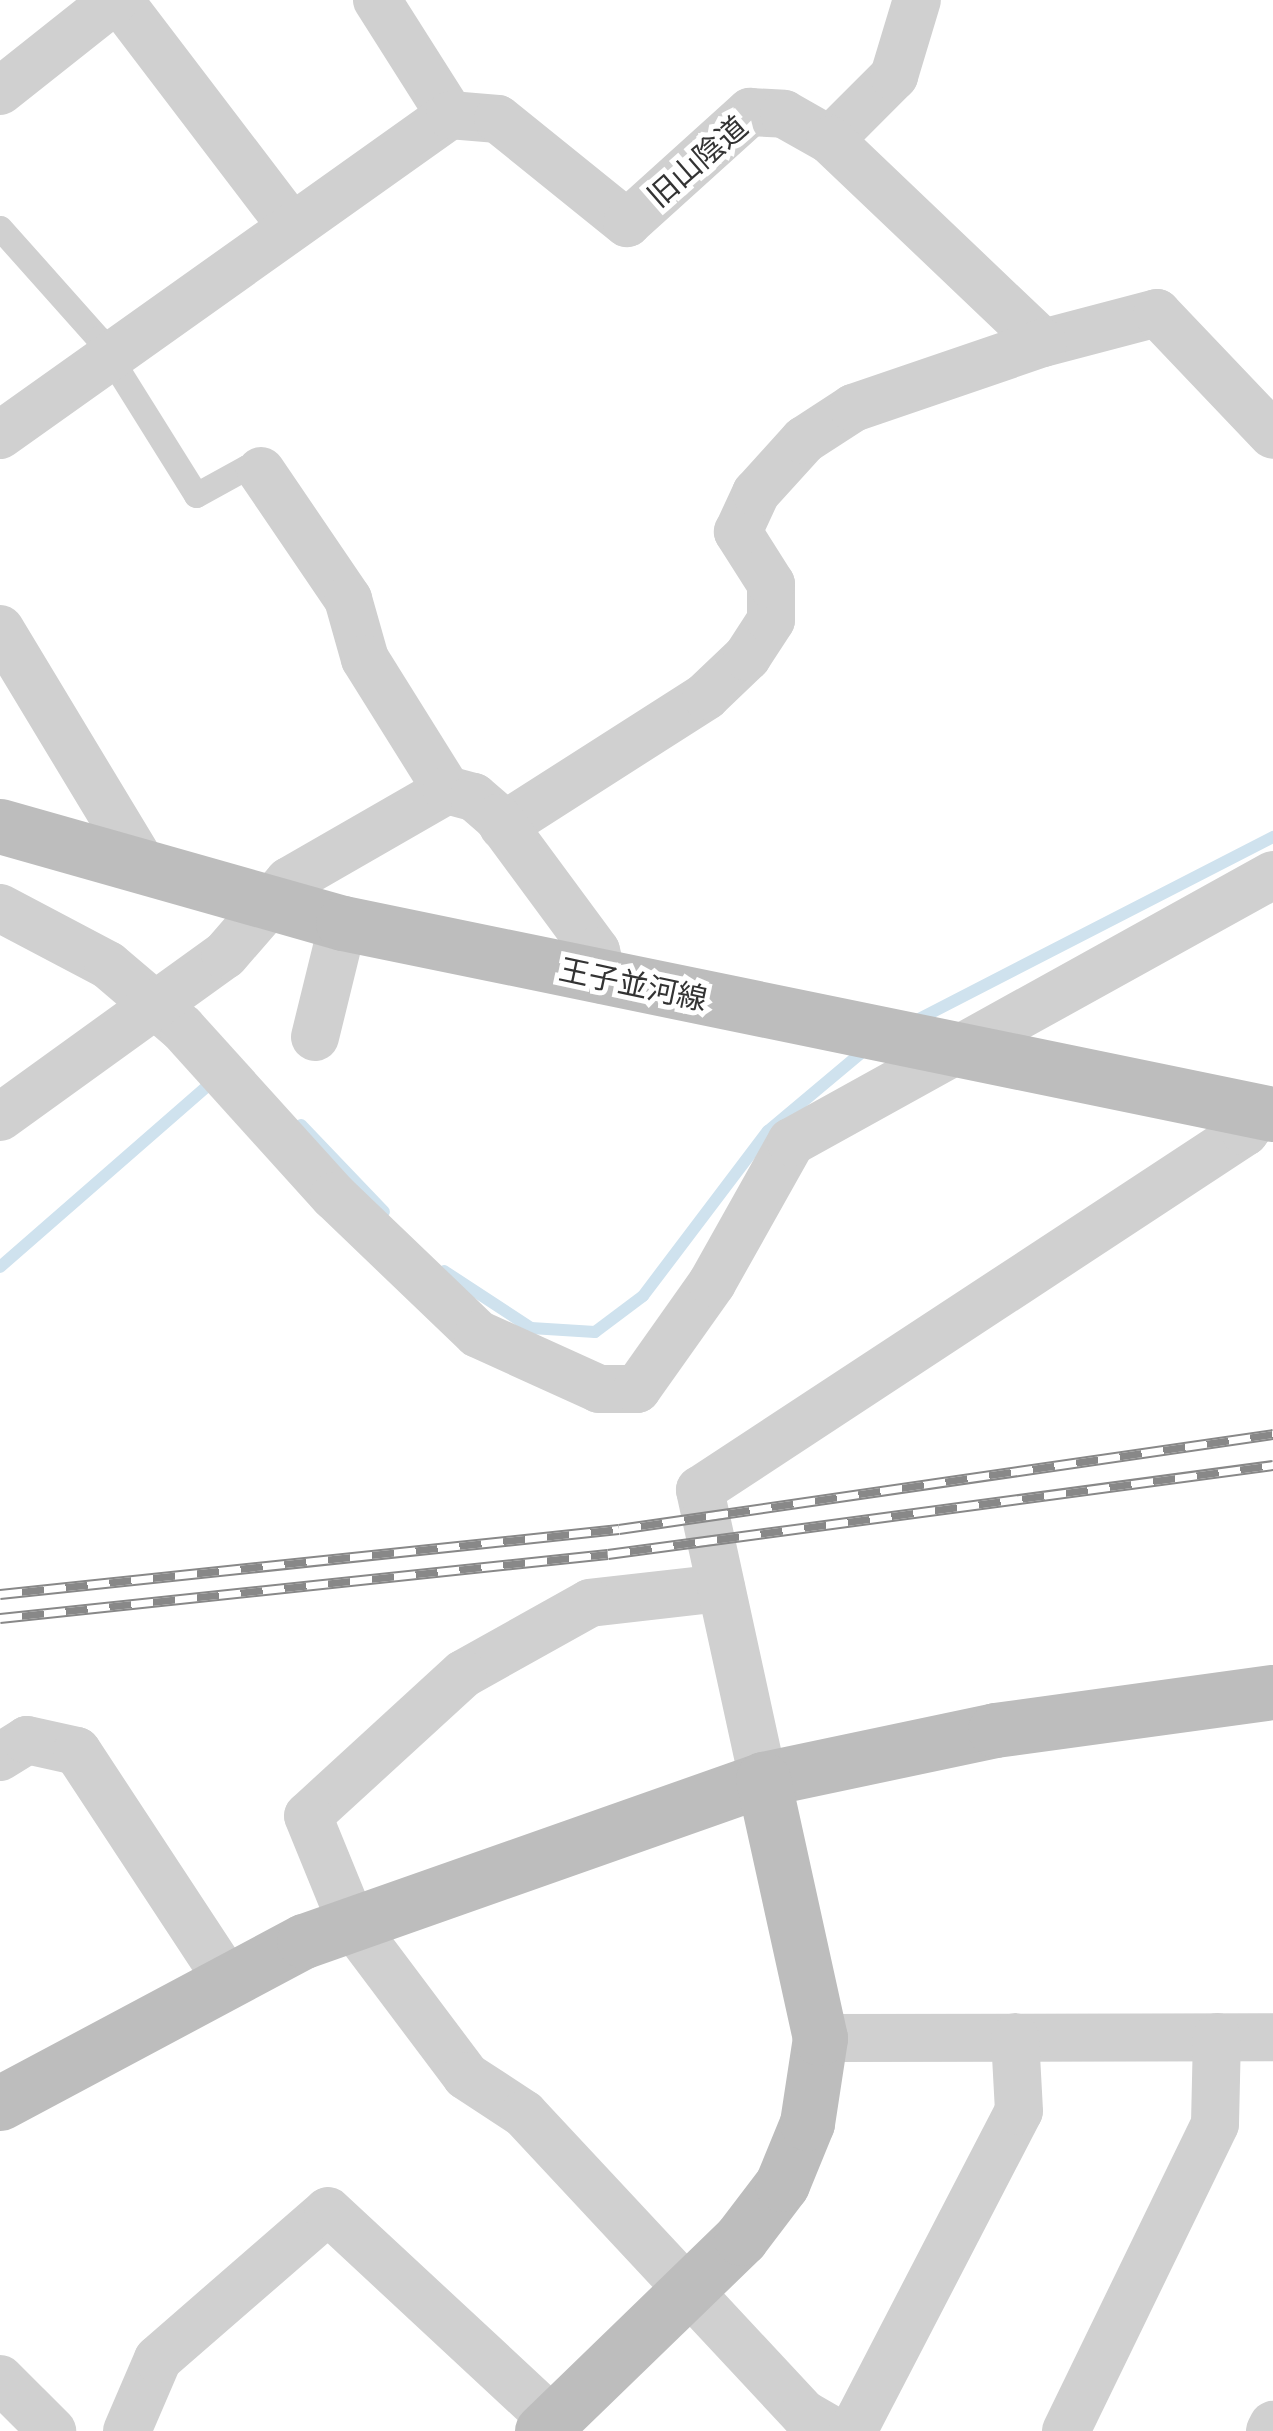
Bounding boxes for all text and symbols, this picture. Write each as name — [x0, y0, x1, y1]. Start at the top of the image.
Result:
street label: 旧山陰道 — [641, 109, 755, 215]
street label: 王子並河線 — [556, 952, 710, 1018]

